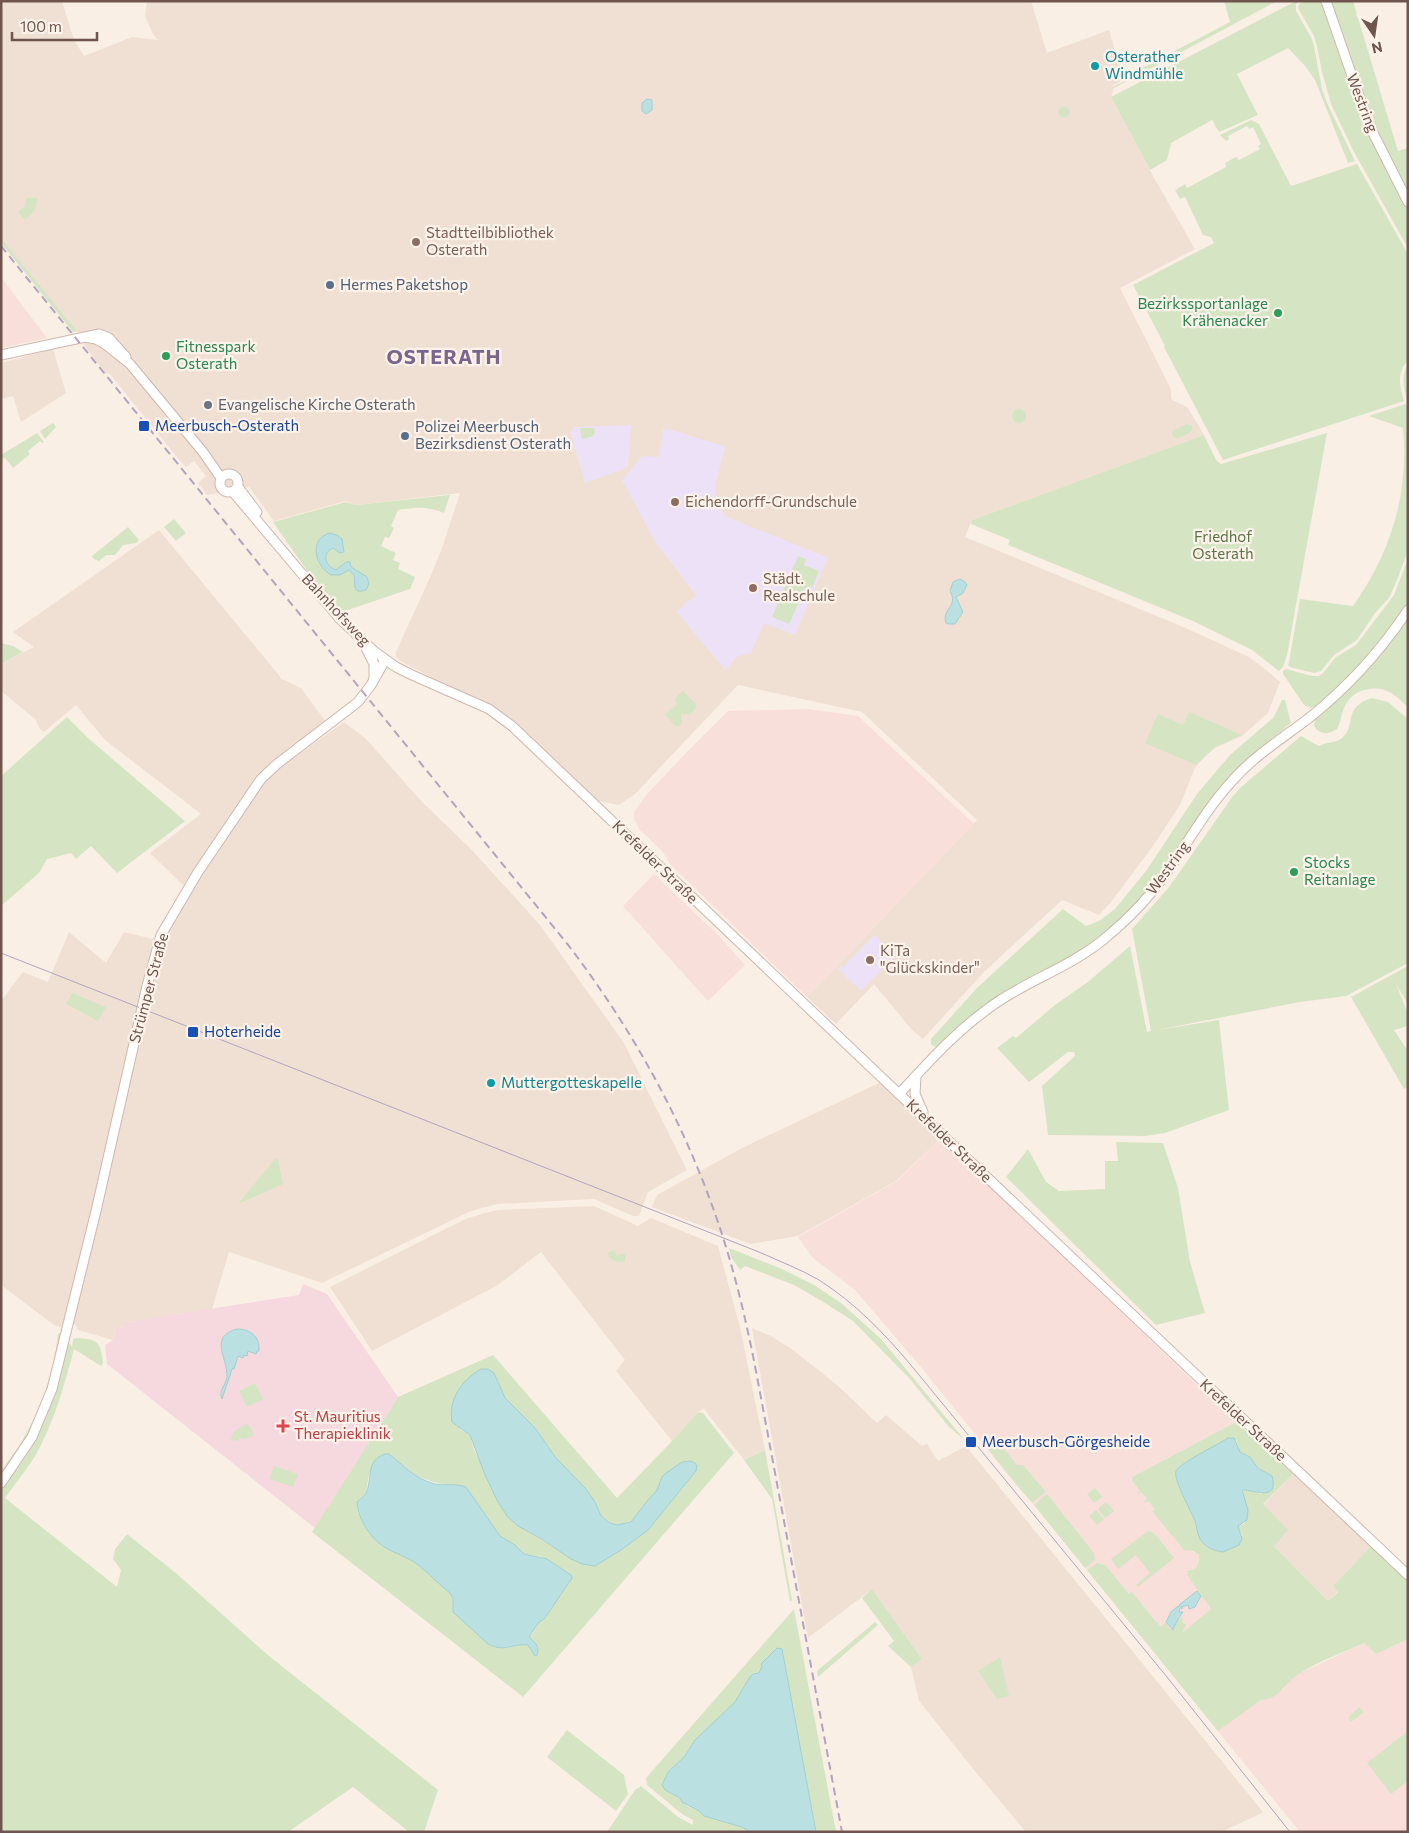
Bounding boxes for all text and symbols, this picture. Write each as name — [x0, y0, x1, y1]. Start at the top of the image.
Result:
scale bar — [12, 10, 98, 42]
north arrow — [1349, 10, 1399, 60]
text: 100 m — [20, 17, 62, 35]
text: N — [1370, 39, 1384, 58]
place label: Osterather Windmühle — [1105, 47, 1183, 82]
marker: Osterather Windmühle — [1089, 60, 1101, 72]
street label: Westring — [1343, 71, 1382, 135]
place label: Stadtteilbibliothek Osterath — [426, 223, 554, 258]
marker: Stadtteilbibliothek Osterath — [410, 236, 422, 248]
place label: Hermes Paketshop — [340, 275, 468, 293]
marker: Hermes Paketshop — [324, 279, 336, 291]
place label: Bezirkssportanlage Krähenacker — [1137, 294, 1268, 329]
marker: Bezirkssportanlage Krähenacker — [1272, 307, 1284, 319]
place label: Fitnesspark Osterath — [176, 337, 256, 372]
district label: OSTERATH — [386, 344, 502, 368]
marker: Fitnesspark Osterath — [160, 350, 172, 362]
place label: Evangelische Kirche Osterath — [218, 395, 416, 413]
marker: Evangelische Kirche Osterath — [202, 399, 214, 411]
place label: Meerbusch-Osterath — [155, 416, 299, 434]
place label: Polizei Meerbusch Bezirksdienst Osterath — [415, 417, 571, 452]
marker: Meerbusch-Osterath — [137, 419, 151, 433]
marker: Polizei Meerbusch Bezirksdienst Osterath — [399, 430, 411, 442]
place label: Eichendorff-Grundschule — [685, 492, 857, 510]
marker: Eichendorff-Grundschule — [669, 496, 681, 508]
park label: Friedhof Osterath — [1192, 527, 1254, 562]
street label: Bahnhofsweg — [299, 569, 375, 649]
place label: Städt. Realschule — [763, 569, 835, 604]
marker: Städt. Realschule — [747, 582, 759, 594]
street label: Krefelder Straße — [609, 816, 702, 907]
street label: Westring — [1142, 837, 1193, 898]
place label: Stocks Reitanlage — [1304, 853, 1376, 888]
marker: Stocks Reitanlage — [1288, 866, 1300, 878]
street label: Strümper Straße — [125, 931, 171, 1045]
place label: KiTa "Glückskinder" — [880, 941, 980, 976]
marker: KiTa "Glückskinder" — [864, 954, 876, 966]
place label: Hoterheide — [204, 1022, 281, 1040]
marker: Hoterheide — [186, 1025, 200, 1039]
place label: Muttergotteskapelle — [501, 1073, 642, 1091]
marker: Muttergotteskapelle — [485, 1077, 497, 1089]
street label: Krefelder Straße — [903, 1095, 996, 1186]
street label: Krefelder Straße — [1197, 1375, 1291, 1464]
place label: St. Mauritius Therapieklinik — [294, 1407, 391, 1442]
marker: St. Mauritius Therapieklinik — [276, 1419, 290, 1433]
place label: Meerbusch-Görgesheide — [982, 1432, 1150, 1450]
marker: Meerbusch-Görgesheide — [964, 1435, 978, 1449]

